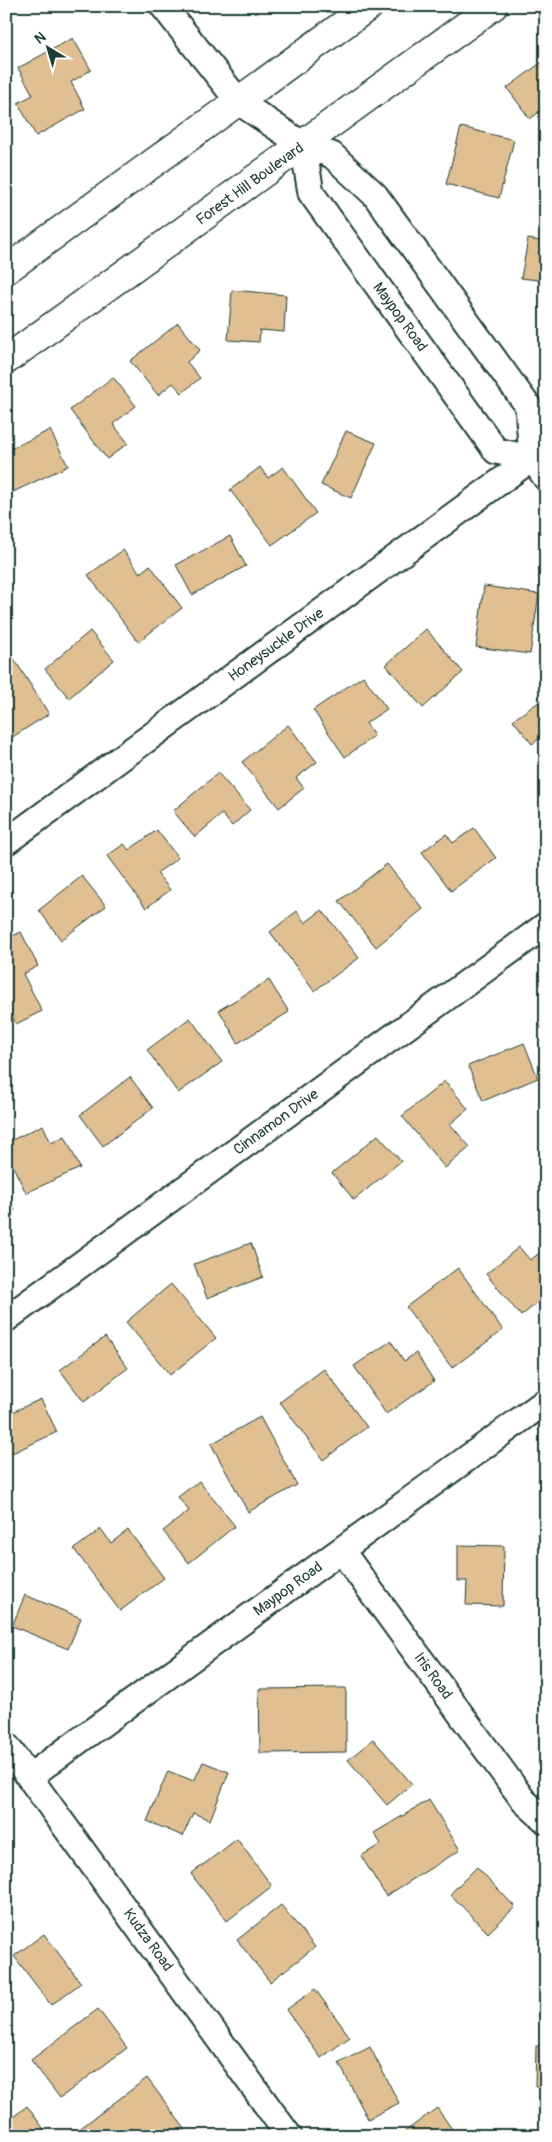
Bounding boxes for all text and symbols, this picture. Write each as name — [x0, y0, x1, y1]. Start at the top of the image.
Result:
north arrow — [22, 22, 72, 72]
text: N — [31, 29, 49, 48]
street label: Forest Hill Boulevard — [192, 139, 308, 229]
street label: Maypop Road — [369, 279, 431, 355]
street label: Honeysuckle Drive — [224, 604, 328, 686]
street label: Cinnamon Drive — [230, 1084, 323, 1159]
street label: Maypop Road — [250, 1558, 326, 1620]
street label: Iris Road — [410, 1649, 456, 1703]
street label: Kudza Road — [119, 1905, 177, 1975]

